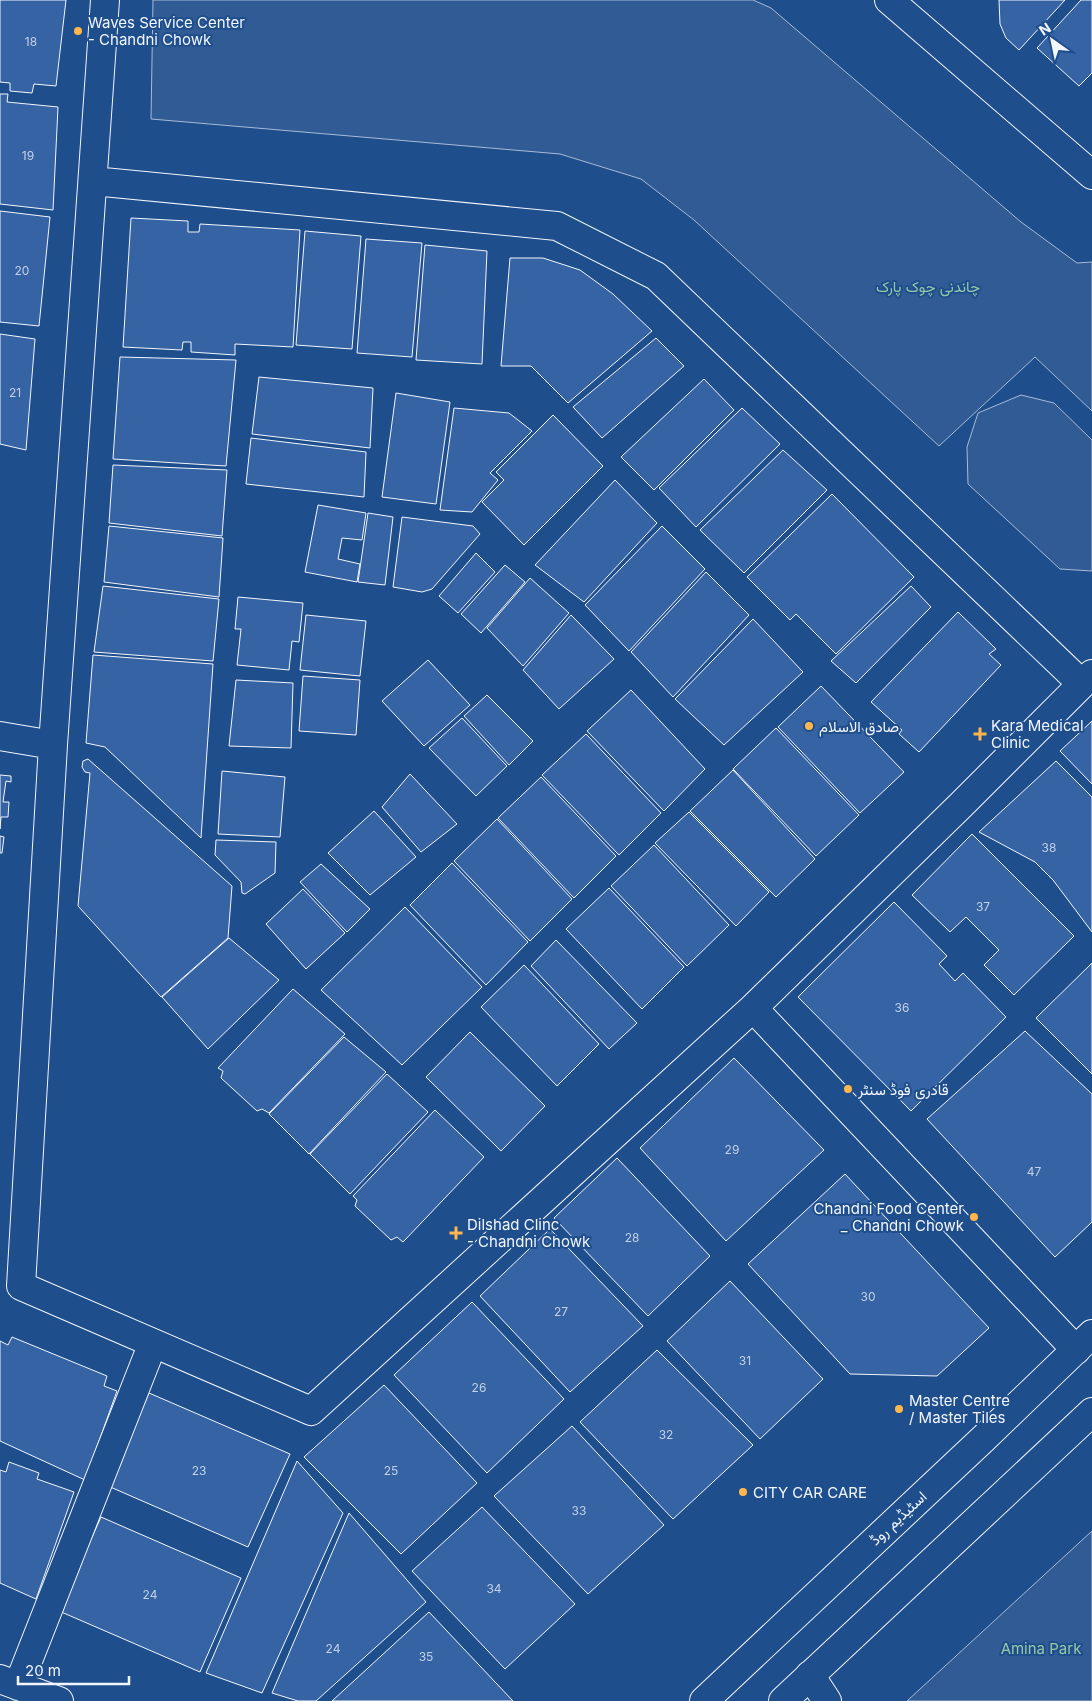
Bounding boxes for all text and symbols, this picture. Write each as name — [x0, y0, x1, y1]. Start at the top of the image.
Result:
place label: Waves Service Center - Chandni Chowk — [88, 13, 245, 49]
north arrow — [1027, 15, 1077, 65]
text: N — [1036, 19, 1054, 39]
marker: Waves Service Center - Chandni Chowk — [72, 25, 84, 37]
house number: 18 — [25, 34, 37, 49]
house number: 19 — [22, 148, 34, 163]
house number: 20 — [15, 263, 29, 278]
park label: چاندنی چوک پارک — [876, 277, 980, 297]
house number: 21 — [9, 385, 21, 400]
place label: Kara Medical Clinic — [991, 716, 1084, 752]
place label: صادق الاسلام — [819, 717, 899, 737]
marker: صادق الاسلام — [803, 720, 815, 732]
marker: Kara Medical Clinic — [973, 727, 987, 741]
house number: 38 — [1042, 840, 1056, 855]
house number: 37 — [976, 899, 990, 914]
house number: 36 — [895, 1000, 909, 1015]
place label: قادری فوڈ سنٹر — [857, 1080, 949, 1100]
marker: قادری فوڈ سنٹر — [842, 1083, 854, 1095]
house number: 29 — [725, 1142, 739, 1157]
house number: 47 — [1027, 1164, 1041, 1179]
place label: Chandni Food Center _ Chandni Chowk — [814, 1199, 965, 1235]
marker: Chandni Food Center _ Chandni Chowk — [968, 1211, 980, 1223]
place label: Dilshad Clinc - Chandni Chowk — [467, 1215, 591, 1251]
marker: Dilshad Clinc - Chandni Chowk — [449, 1226, 463, 1240]
house number: 28 — [625, 1230, 639, 1245]
house number: 30 — [861, 1289, 875, 1304]
house number: 27 — [554, 1304, 568, 1319]
house number: 31 — [739, 1353, 751, 1368]
house number: 26 — [472, 1380, 486, 1395]
place label: Master Centre / Master Tiles — [909, 1391, 1010, 1427]
marker: Master Centre / Master Tiles — [893, 1403, 905, 1415]
house number: 32 — [659, 1427, 673, 1442]
house number: 23 — [192, 1463, 206, 1478]
house number: 25 — [384, 1463, 398, 1478]
place label: CITY CAR CARE — [753, 1483, 867, 1502]
marker: CITY CAR CARE — [737, 1486, 749, 1498]
street label: اسٹیڈیم روڈ — [866, 1487, 931, 1550]
house number: 33 — [572, 1503, 586, 1518]
house number: 34 — [486, 1581, 502, 1596]
house number: 24 — [143, 1587, 158, 1602]
park label: Amina Park — [1001, 1639, 1082, 1658]
house number: 24 — [326, 1641, 341, 1656]
house number: 35 — [419, 1649, 433, 1664]
scale bar — [18, 1654, 129, 1686]
text: 20 m — [25, 1661, 61, 1680]

